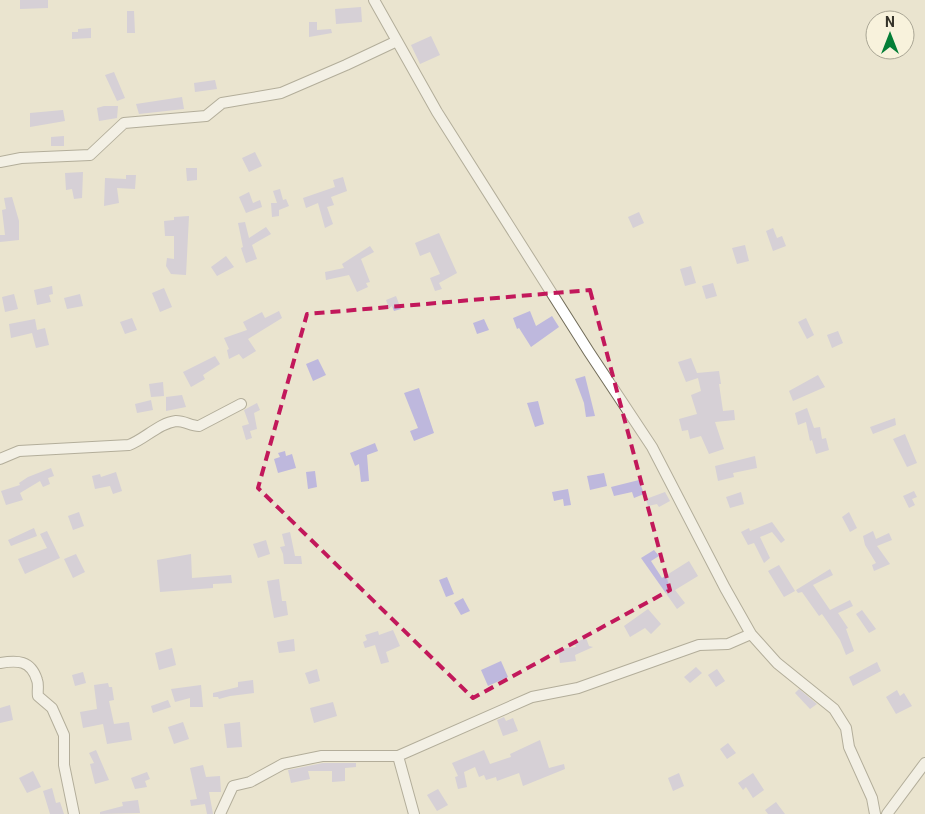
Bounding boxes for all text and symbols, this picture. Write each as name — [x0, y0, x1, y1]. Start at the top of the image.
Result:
north arrow — [865, 10, 915, 60]
text: N — [885, 14, 895, 30]

